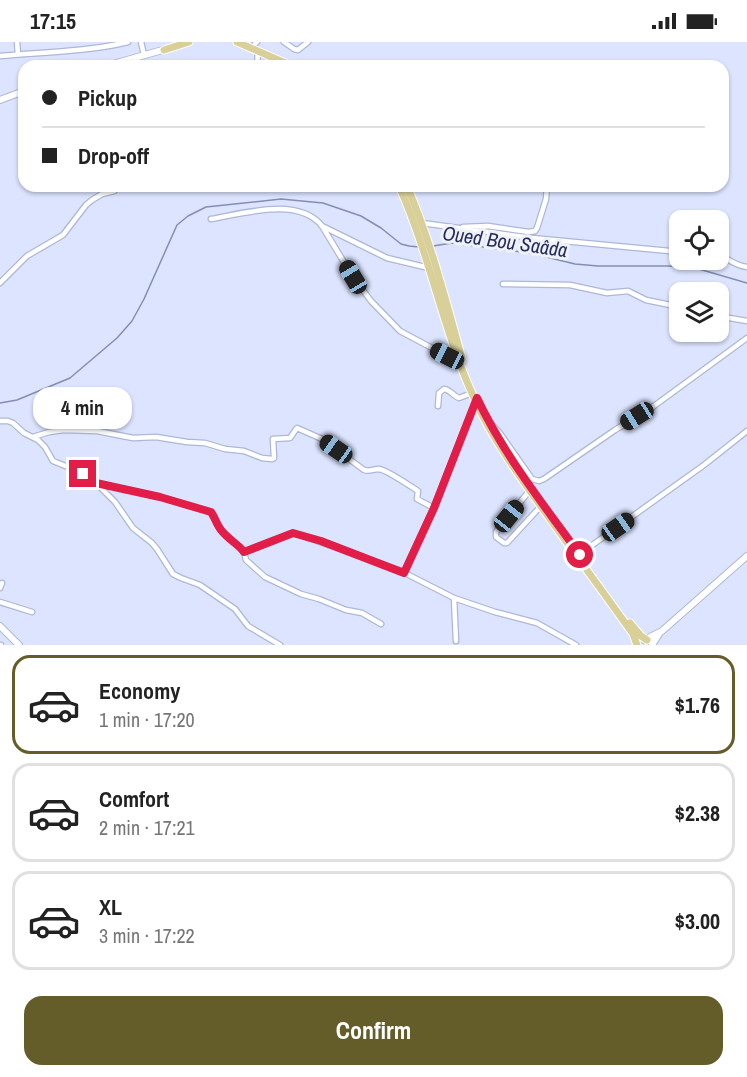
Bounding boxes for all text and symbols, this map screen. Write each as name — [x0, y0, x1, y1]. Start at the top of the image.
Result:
text: 17:15 — [30, 6, 76, 36]
text: Pickup — [78, 83, 137, 113]
text: Drop-off — [78, 141, 149, 171]
map controls — [669, 210, 729, 342]
button: locate — [669, 210, 729, 270]
water label: Oued Bou Saâda — [441, 219, 569, 263]
car — [336, 257, 370, 297]
button: layers — [669, 282, 729, 342]
car — [427, 340, 467, 372]
callout: 4 min — [34, 387, 132, 429]
text: 4 min — [61, 394, 104, 421]
car — [617, 399, 657, 433]
car — [316, 431, 356, 467]
route end — [69, 460, 96, 487]
car — [491, 496, 527, 536]
car — [598, 509, 638, 545]
route start — [566, 541, 593, 568]
text: Economy — [99, 676, 180, 706]
icon: car — [27, 678, 81, 732]
text: $1.76 — [675, 690, 720, 720]
text: 1 min · 17:20 — [99, 706, 195, 733]
text: Comfort — [99, 784, 169, 814]
icon: car — [27, 786, 81, 840]
text: $2.38 — [675, 798, 720, 828]
text: 2 min · 17:21 — [99, 814, 195, 841]
text: XL — [99, 892, 122, 922]
icon: car — [27, 894, 81, 948]
text: $3.00 — [675, 906, 720, 936]
text: 3 min · 17:22 — [99, 922, 195, 949]
button: Confirm — [24, 996, 723, 1065]

